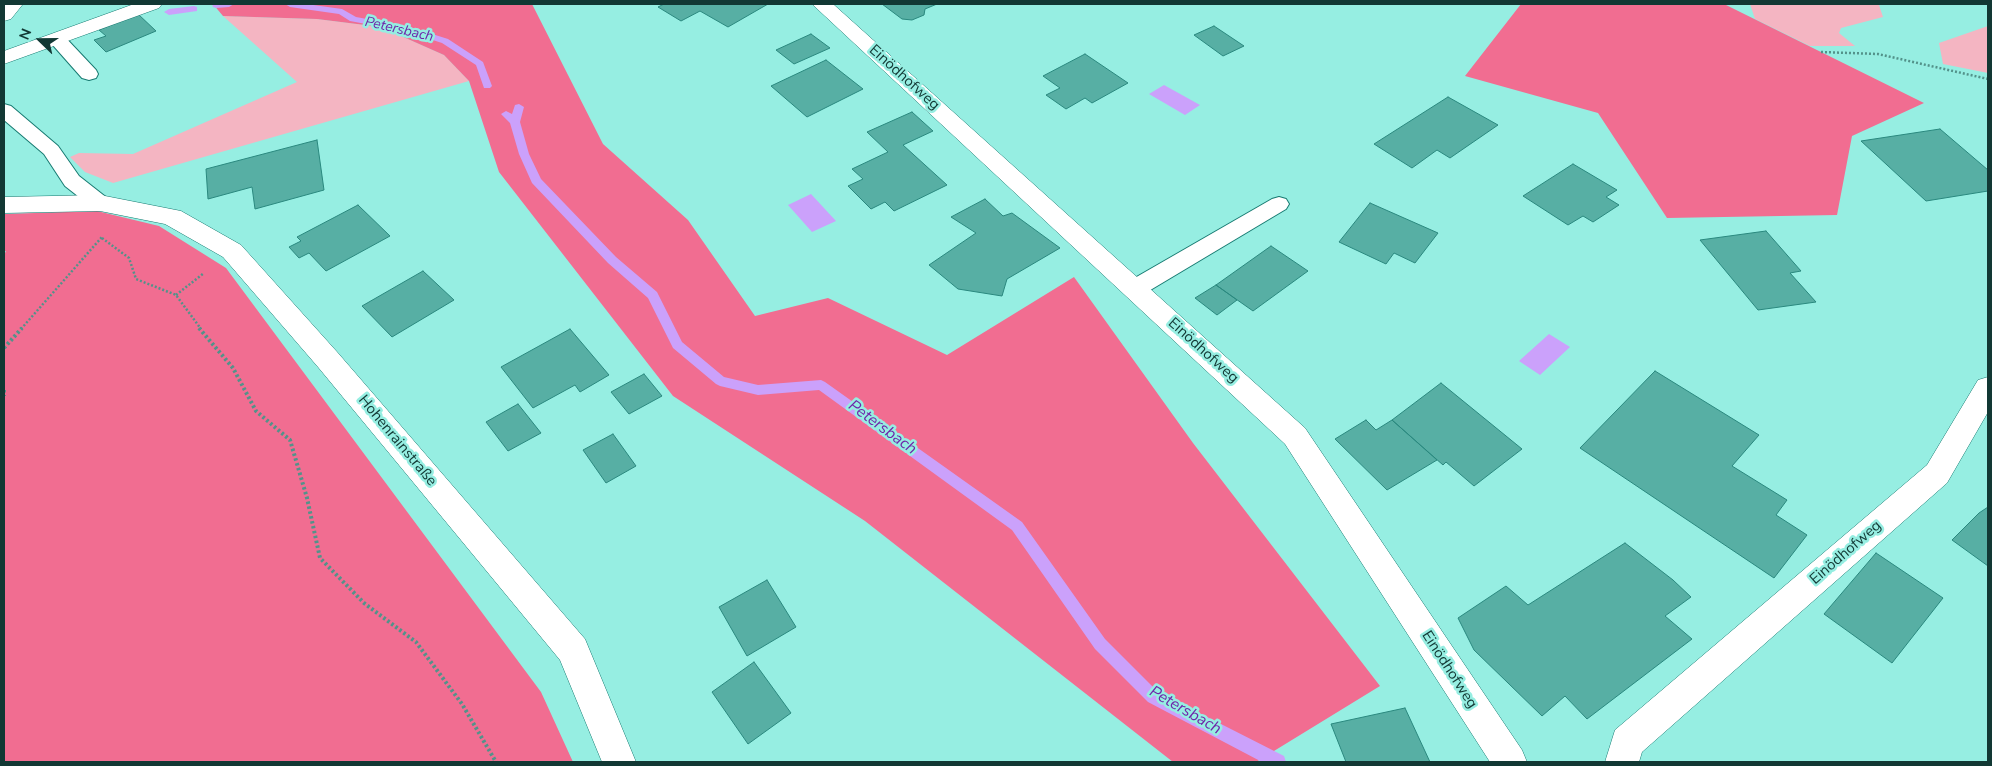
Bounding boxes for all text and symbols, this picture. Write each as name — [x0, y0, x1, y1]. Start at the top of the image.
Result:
water label: Petersbach — [363, 14, 435, 46]
north arrow — [15, 15, 65, 65]
text: N — [15, 26, 36, 43]
street label: Einödhofweg — [865, 42, 943, 114]
street label: Einödhofweg — [1164, 315, 1242, 387]
street label: Hohenrainstraße — [354, 392, 440, 490]
water label: Petersbach — [844, 397, 920, 459]
street label: Einödhofweg — [1807, 517, 1885, 589]
street label: Einödhofweg — [1417, 628, 1481, 712]
water label: Petersbach — [1146, 683, 1224, 739]

